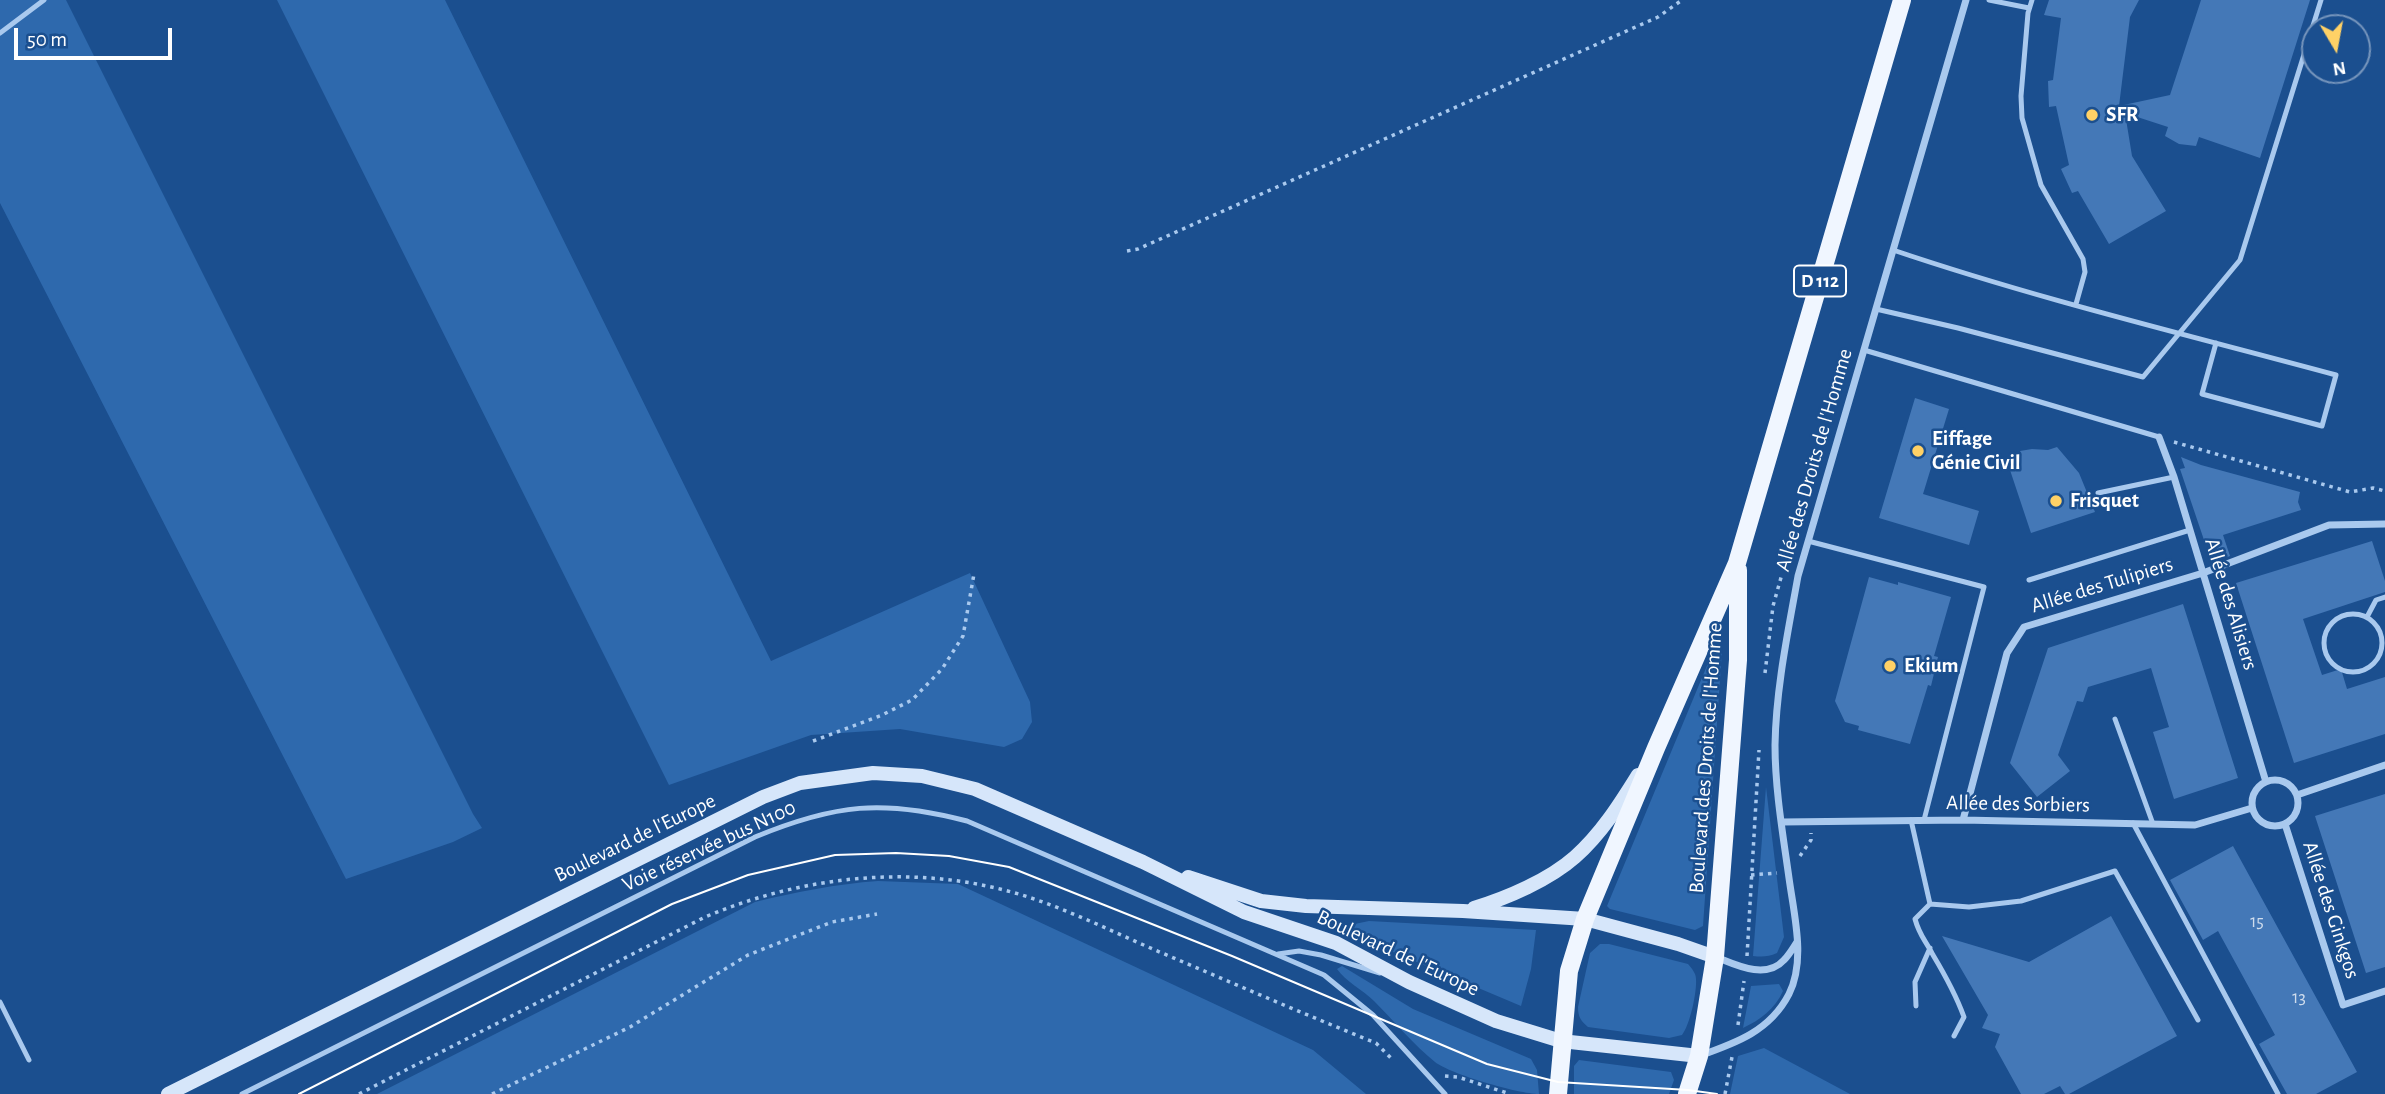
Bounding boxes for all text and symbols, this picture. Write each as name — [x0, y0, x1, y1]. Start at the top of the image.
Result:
scale bar — [18, 14, 175, 58]
north arrow — [2301, 14, 2371, 84]
text: 50 m — [27, 29, 67, 50]
text: N — [2331, 58, 2348, 79]
place label: SFR — [2106, 102, 2138, 128]
marker: SFR — [2084, 107, 2100, 123]
road number: D 112 — [1794, 266, 1846, 296]
street label: Allée des Droits de l'Homme — [1770, 346, 1858, 574]
place label: Eiffage Génie Civil — [1932, 426, 2020, 476]
marker: Eiffage Génie Civil — [1910, 443, 1926, 459]
place label: Frisquet — [2070, 488, 2139, 514]
marker: Frisquet — [2048, 493, 2064, 509]
street label: Allée des Alisiers — [2199, 535, 2263, 673]
street label: Allée des Tulipiers — [2028, 551, 2176, 619]
street label: Boulevard des Droits de l'Homme — [1684, 622, 1728, 894]
place label: Ekium — [1904, 653, 1959, 679]
marker: Ekium — [1882, 658, 1898, 674]
street label: Boulevard de l'Europe — [550, 788, 720, 888]
street label: Allée des Sorbiers — [1946, 790, 2090, 818]
street label: Voie réservée bus N100 — [618, 795, 800, 897]
street label: Allée des Ginkgos — [2297, 838, 2365, 982]
street label: Boulevard de l'Europe — [1313, 904, 1483, 1002]
house number: 15 — [2250, 911, 2264, 933]
house number: 13 — [2292, 987, 2306, 1009]

